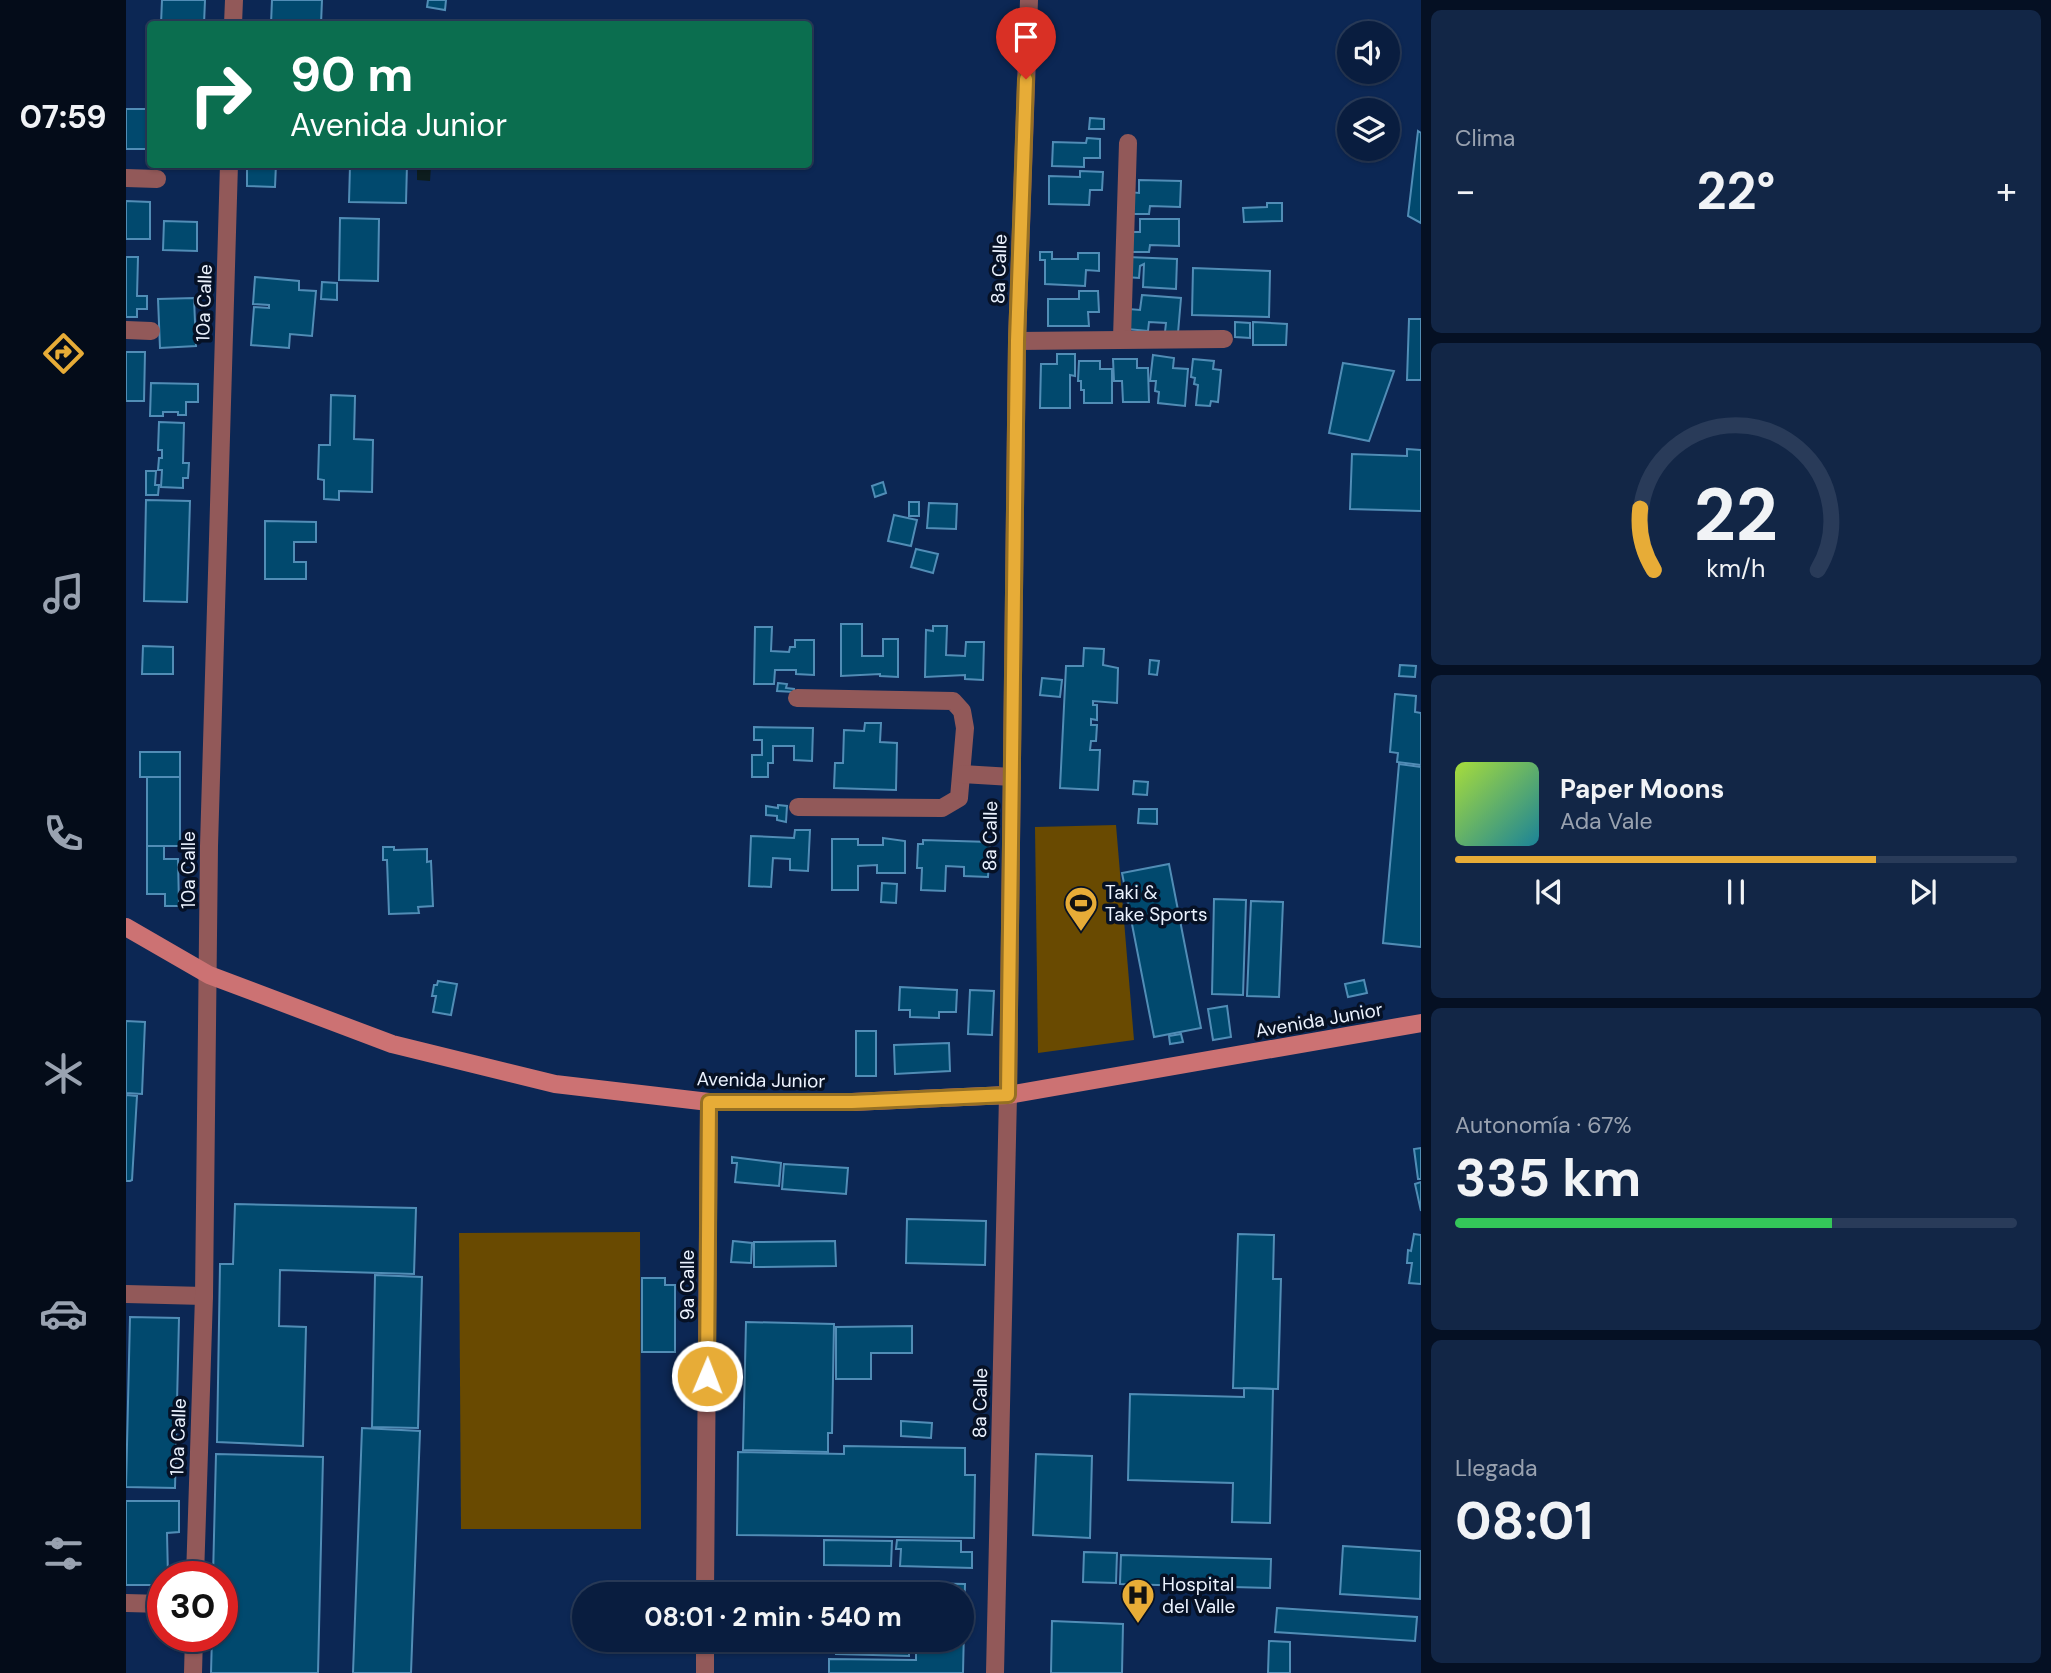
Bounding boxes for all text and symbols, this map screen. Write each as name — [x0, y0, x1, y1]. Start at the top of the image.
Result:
pin — [996, 7, 1056, 79]
icon: arrive — [1007, 18, 1045, 56]
map controls — [1337, 21, 1400, 161]
button: sound — [1337, 21, 1400, 84]
text: 90 m — [290, 42, 413, 106]
icon: right — [175, 49, 266, 140]
text: 07:59 — [19, 96, 107, 138]
button: layers — [1337, 98, 1400, 161]
text: Avenida Junior — [290, 104, 507, 146]
text: Clima — [1455, 123, 1515, 153]
text: 22° — [1697, 157, 1775, 225]
text: − — [1455, 166, 1476, 216]
text: + — [1996, 166, 2017, 216]
street label: 8a Calle — [985, 233, 1013, 305]
street label: 10a Calle — [190, 264, 218, 342]
icon: directions — [39, 329, 88, 378]
text: 22 — [1694, 468, 1778, 563]
text: km/h — [1706, 552, 1766, 585]
icon: music — [39, 569, 88, 618]
text: Paper Moons — [1560, 772, 1724, 806]
street label: 8a Calle — [977, 801, 1003, 871]
text: Ada Vale — [1560, 806, 1653, 836]
icon: phone — [39, 809, 88, 858]
street label: 10a Calle — [176, 831, 201, 909]
icon: previous — [1530, 873, 1568, 911]
icon: pause — [1717, 873, 1755, 911]
icon: next — [1904, 873, 1942, 911]
place label: Taki & Take Sports — [1105, 880, 1208, 927]
sports icon: Taki & Take Sports — [1062, 884, 1100, 933]
street label: Avenida Junior — [1253, 996, 1385, 1044]
icon: climate — [39, 1049, 88, 1098]
street label: Avenida Junior — [696, 1066, 826, 1094]
text: Autonomía · 67% — [1455, 1110, 1632, 1140]
text: 335 km — [1455, 1144, 1641, 1212]
street label: 9a Calle — [675, 1250, 700, 1320]
icon: car — [39, 1289, 88, 1338]
position arrow — [670, 1339, 744, 1413]
street label: 8a Calle — [967, 1368, 993, 1438]
street label: 10a Calle — [164, 1398, 192, 1476]
text: Llegada — [1455, 1453, 1538, 1483]
text: 08:01 — [1455, 1487, 1593, 1555]
icon: filters — [39, 1529, 88, 1578]
speed limit sign: 30 — [147, 1561, 238, 1652]
place label: Hospital del Valle — [1162, 1572, 1235, 1619]
hospital icon: Hospital del Valle — [1119, 1576, 1157, 1625]
text: 08:01 · 2 min · 540 m — [644, 1600, 902, 1634]

